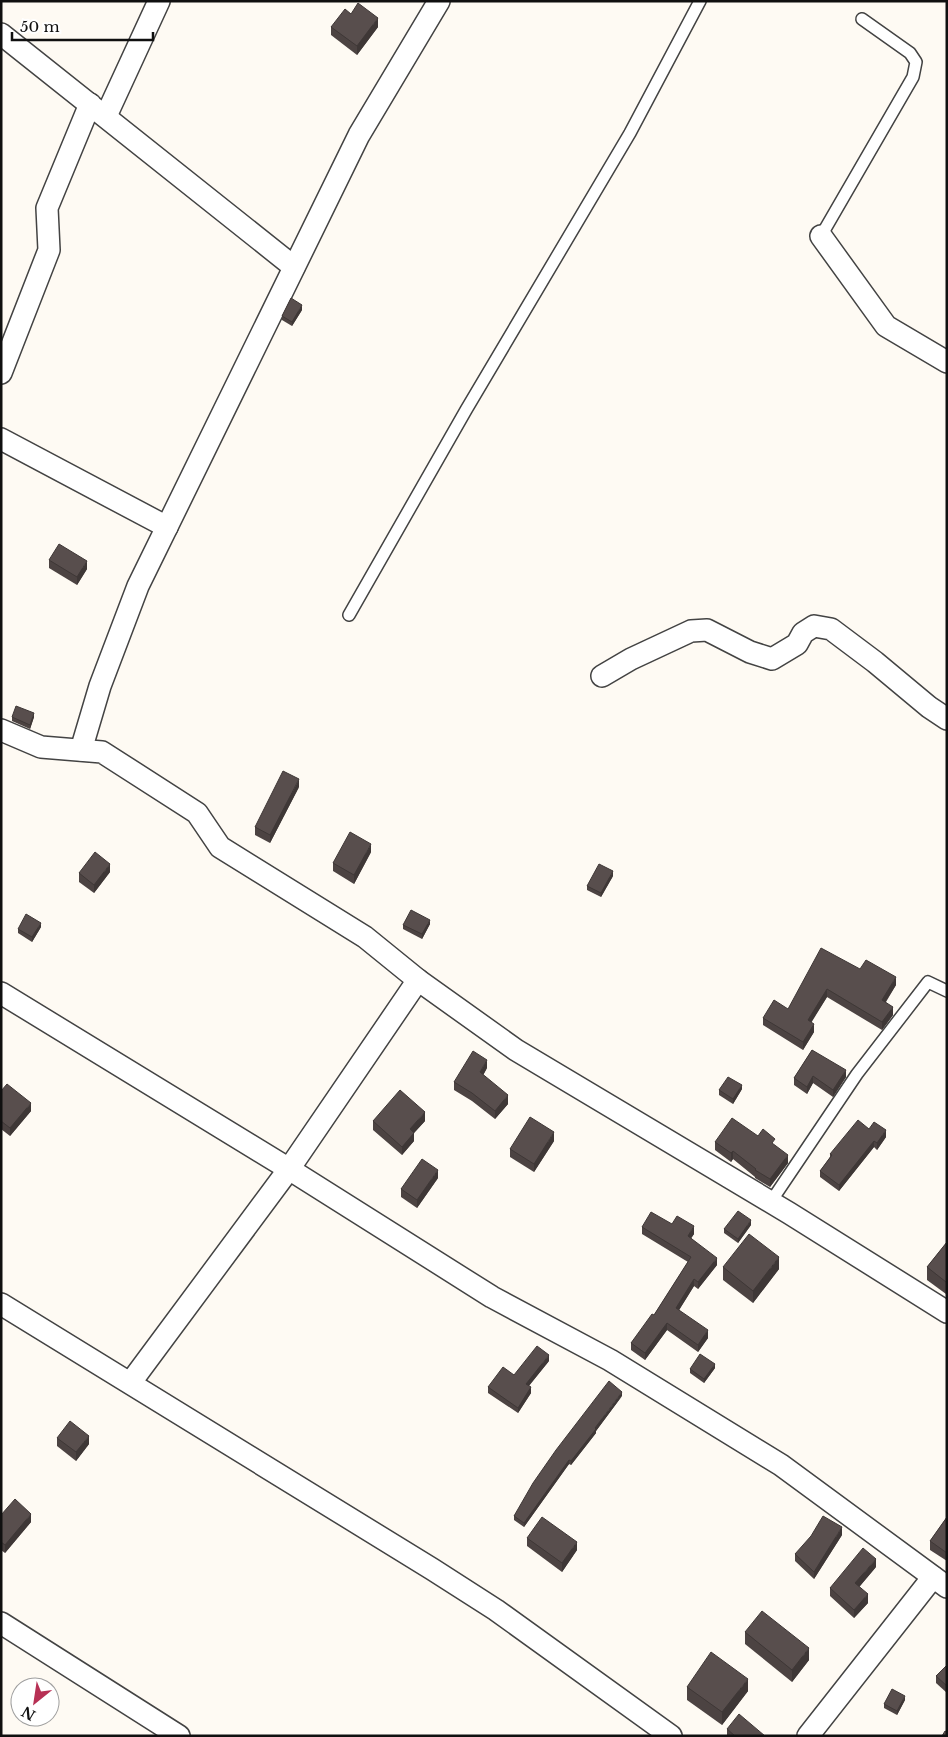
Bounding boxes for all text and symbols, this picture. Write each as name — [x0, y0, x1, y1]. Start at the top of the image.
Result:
scale bar — [12, 10, 154, 42]
text: 50 m — [20, 17, 60, 36]
north arrow — [10, 1677, 60, 1727]
text: N — [18, 1702, 39, 1724]

